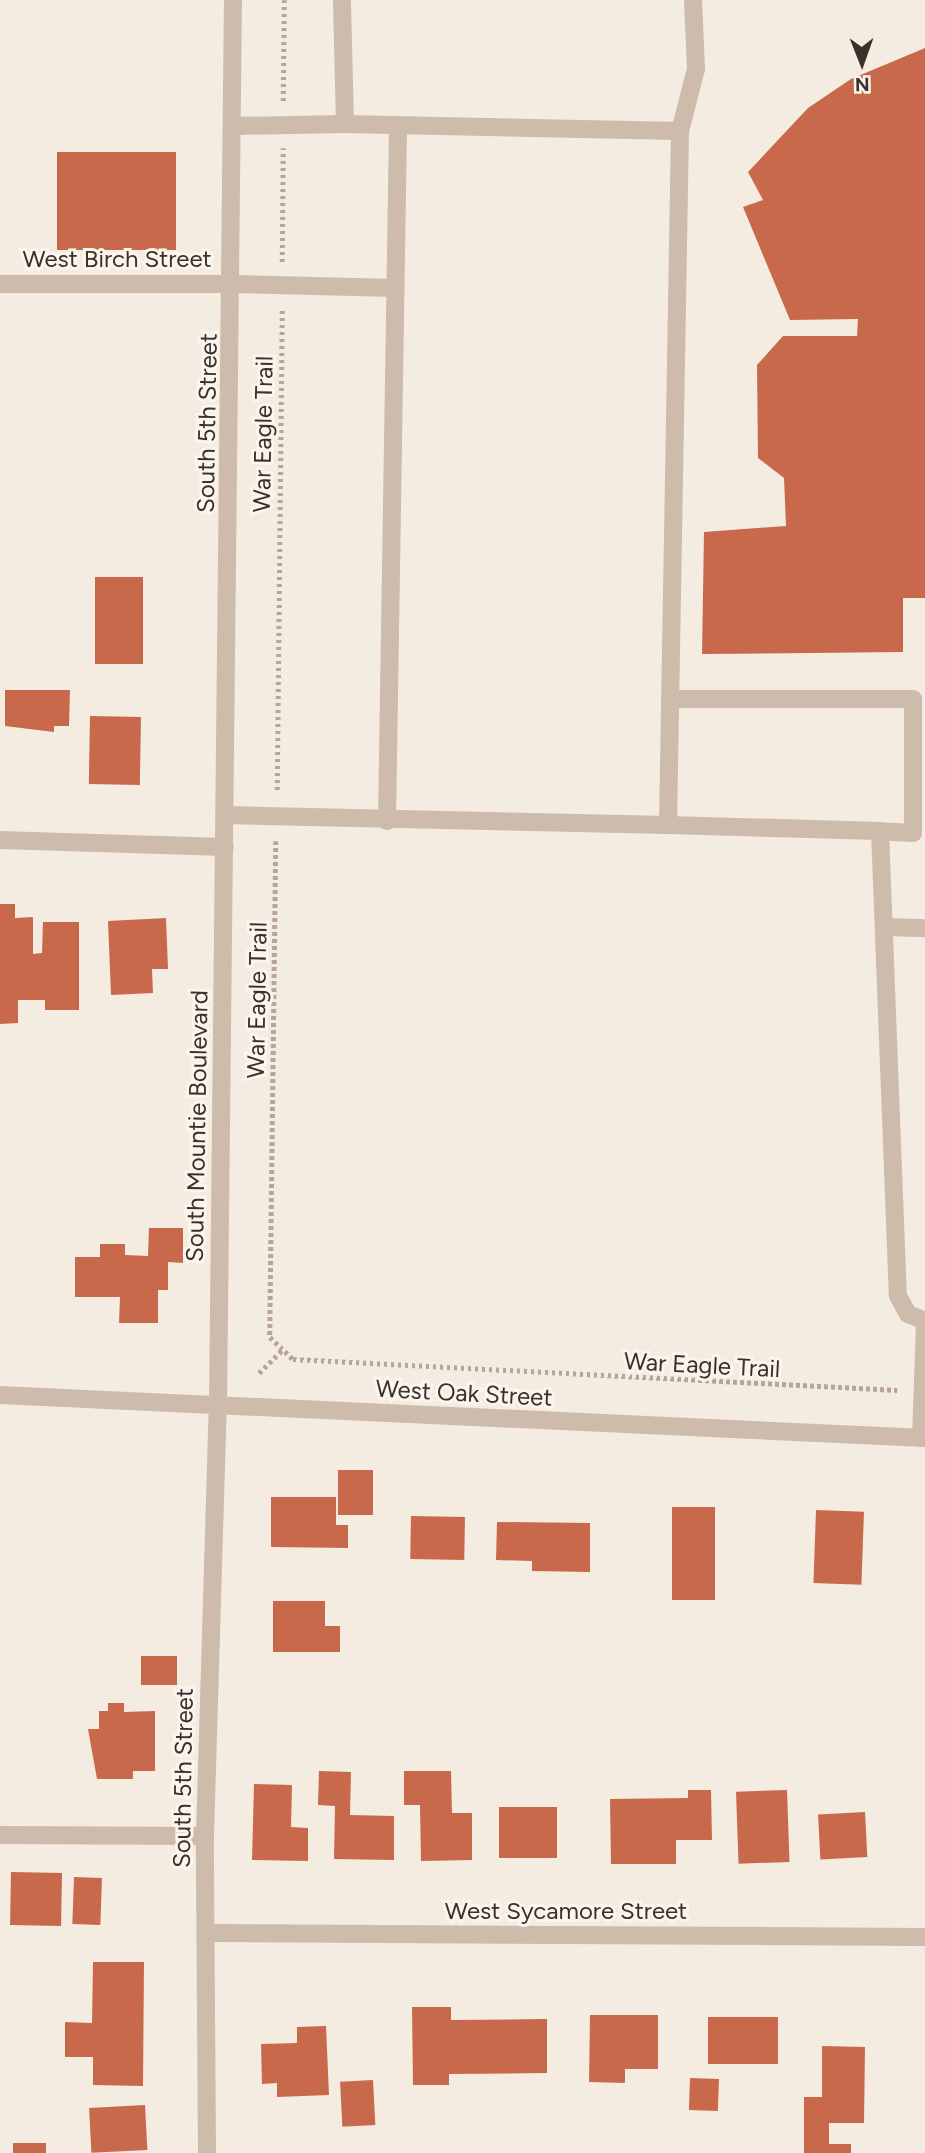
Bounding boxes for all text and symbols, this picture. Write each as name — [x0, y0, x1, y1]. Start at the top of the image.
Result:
north arrow — [827, 28, 897, 98]
text: N — [855, 73, 870, 96]
street label: West Birch Street — [22, 245, 212, 273]
street label: South 5th Street — [191, 333, 223, 513]
street label: War Eagle Trail — [247, 356, 279, 512]
street label: War Eagle Trail — [241, 922, 273, 1078]
street label: South Mountie Boulevard — [180, 990, 214, 1262]
street label: War Eagle Trail — [623, 1347, 781, 1383]
street label: West Oak Street — [375, 1374, 553, 1412]
street label: South 5th Street — [167, 1688, 199, 1868]
street label: West Sycamore Street — [445, 1897, 687, 1925]

